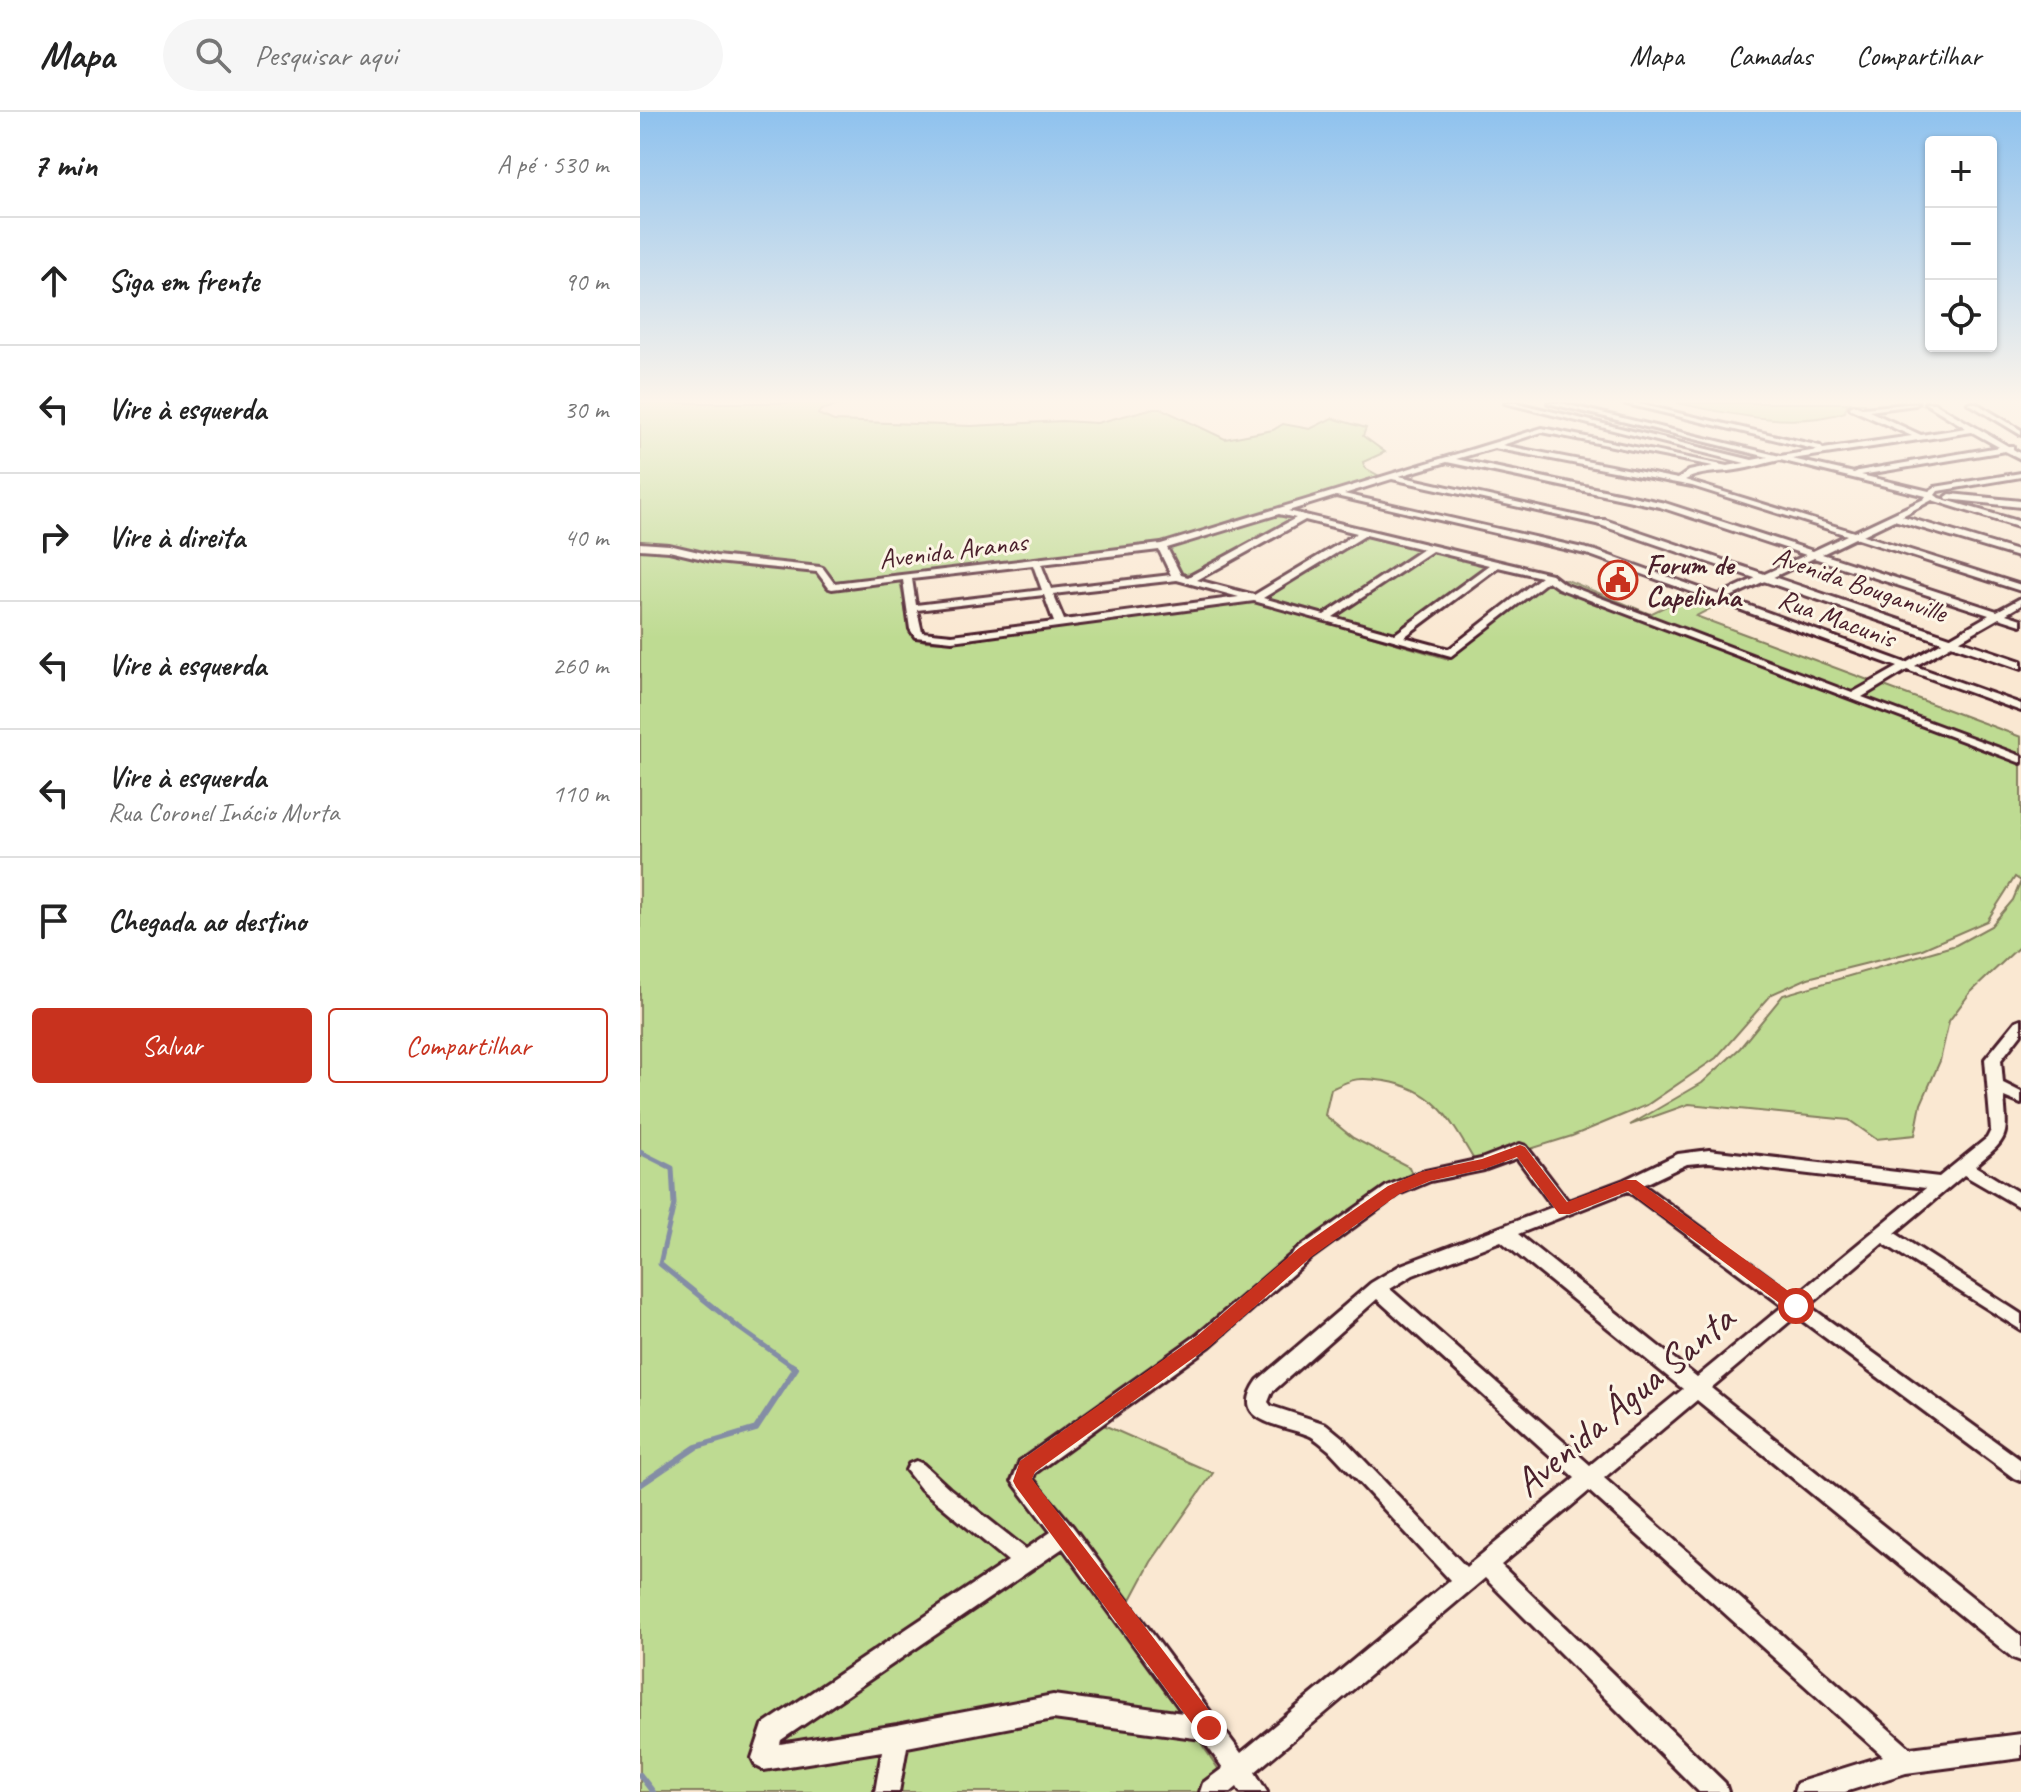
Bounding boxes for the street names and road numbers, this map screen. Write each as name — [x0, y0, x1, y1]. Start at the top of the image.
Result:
street label: Avenida Aranas — [877, 523, 1031, 576]
street label: Avenida Bouganville — [1769, 538, 1953, 631]
street label: Rua Macunis — [1774, 581, 1903, 656]
street label: Avenida Água Santa — [1503, 1293, 1746, 1508]

